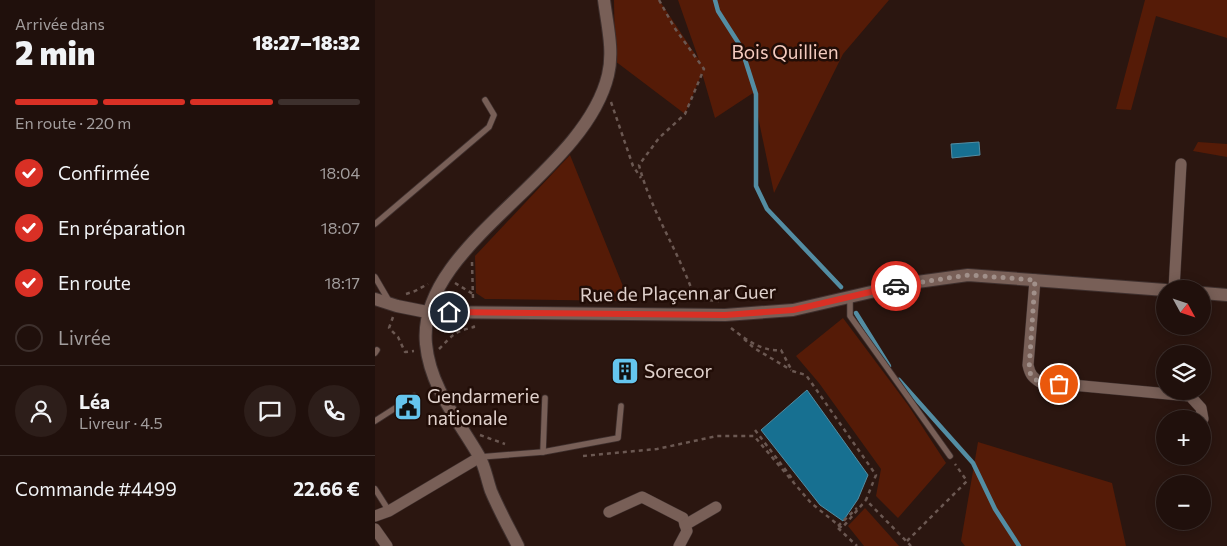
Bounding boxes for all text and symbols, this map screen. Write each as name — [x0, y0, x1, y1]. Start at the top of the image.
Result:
text: Arrivée dans — [15, 14, 105, 33]
text: 18:27–18:32 — [252, 31, 360, 54]
text: 2 min — [15, 32, 95, 72]
park label: Bois Quillien — [731, 40, 839, 63]
text: En route · 220 m — [15, 113, 131, 132]
icon: check — [15, 159, 43, 187]
text: Confirmée — [58, 161, 150, 184]
text: 18:04 — [320, 163, 360, 182]
icon: check — [15, 214, 43, 242]
text: En préparation — [58, 216, 186, 239]
text: 18:07 — [321, 218, 360, 237]
courier — [871, 261, 921, 311]
icon: check — [15, 269, 43, 297]
text: En route — [58, 271, 131, 294]
icon: car — [882, 272, 910, 300]
text: 18:17 — [324, 273, 360, 292]
street label: Rue de Plaçenn ar Guer — [580, 279, 777, 306]
north arrow — [1156, 280, 1211, 335]
map controls — [1156, 280, 1211, 530]
pin — [428, 291, 470, 333]
icon: home — [435, 298, 463, 326]
text: Livrée — [58, 326, 111, 349]
button: layers — [1156, 345, 1211, 400]
building icon: Sorecor — [610, 356, 640, 386]
place label: Sorecor — [644, 359, 713, 382]
pin — [1038, 363, 1080, 405]
icon: bag — [1045, 370, 1073, 398]
place label: Gendarmerie nationale — [427, 384, 539, 429]
button: person — [15, 385, 67, 437]
button: chat — [244, 385, 296, 437]
button: phone — [308, 385, 360, 437]
text: Léa — [79, 390, 110, 413]
public building icon: Gendarmerie nationale — [393, 392, 423, 422]
button: + — [1156, 410, 1211, 465]
text: Livreur · 4.5 — [79, 413, 163, 432]
button: − — [1156, 475, 1211, 530]
text: Commande #4499 — [15, 477, 177, 500]
text: 22.66 € — [293, 477, 360, 500]

